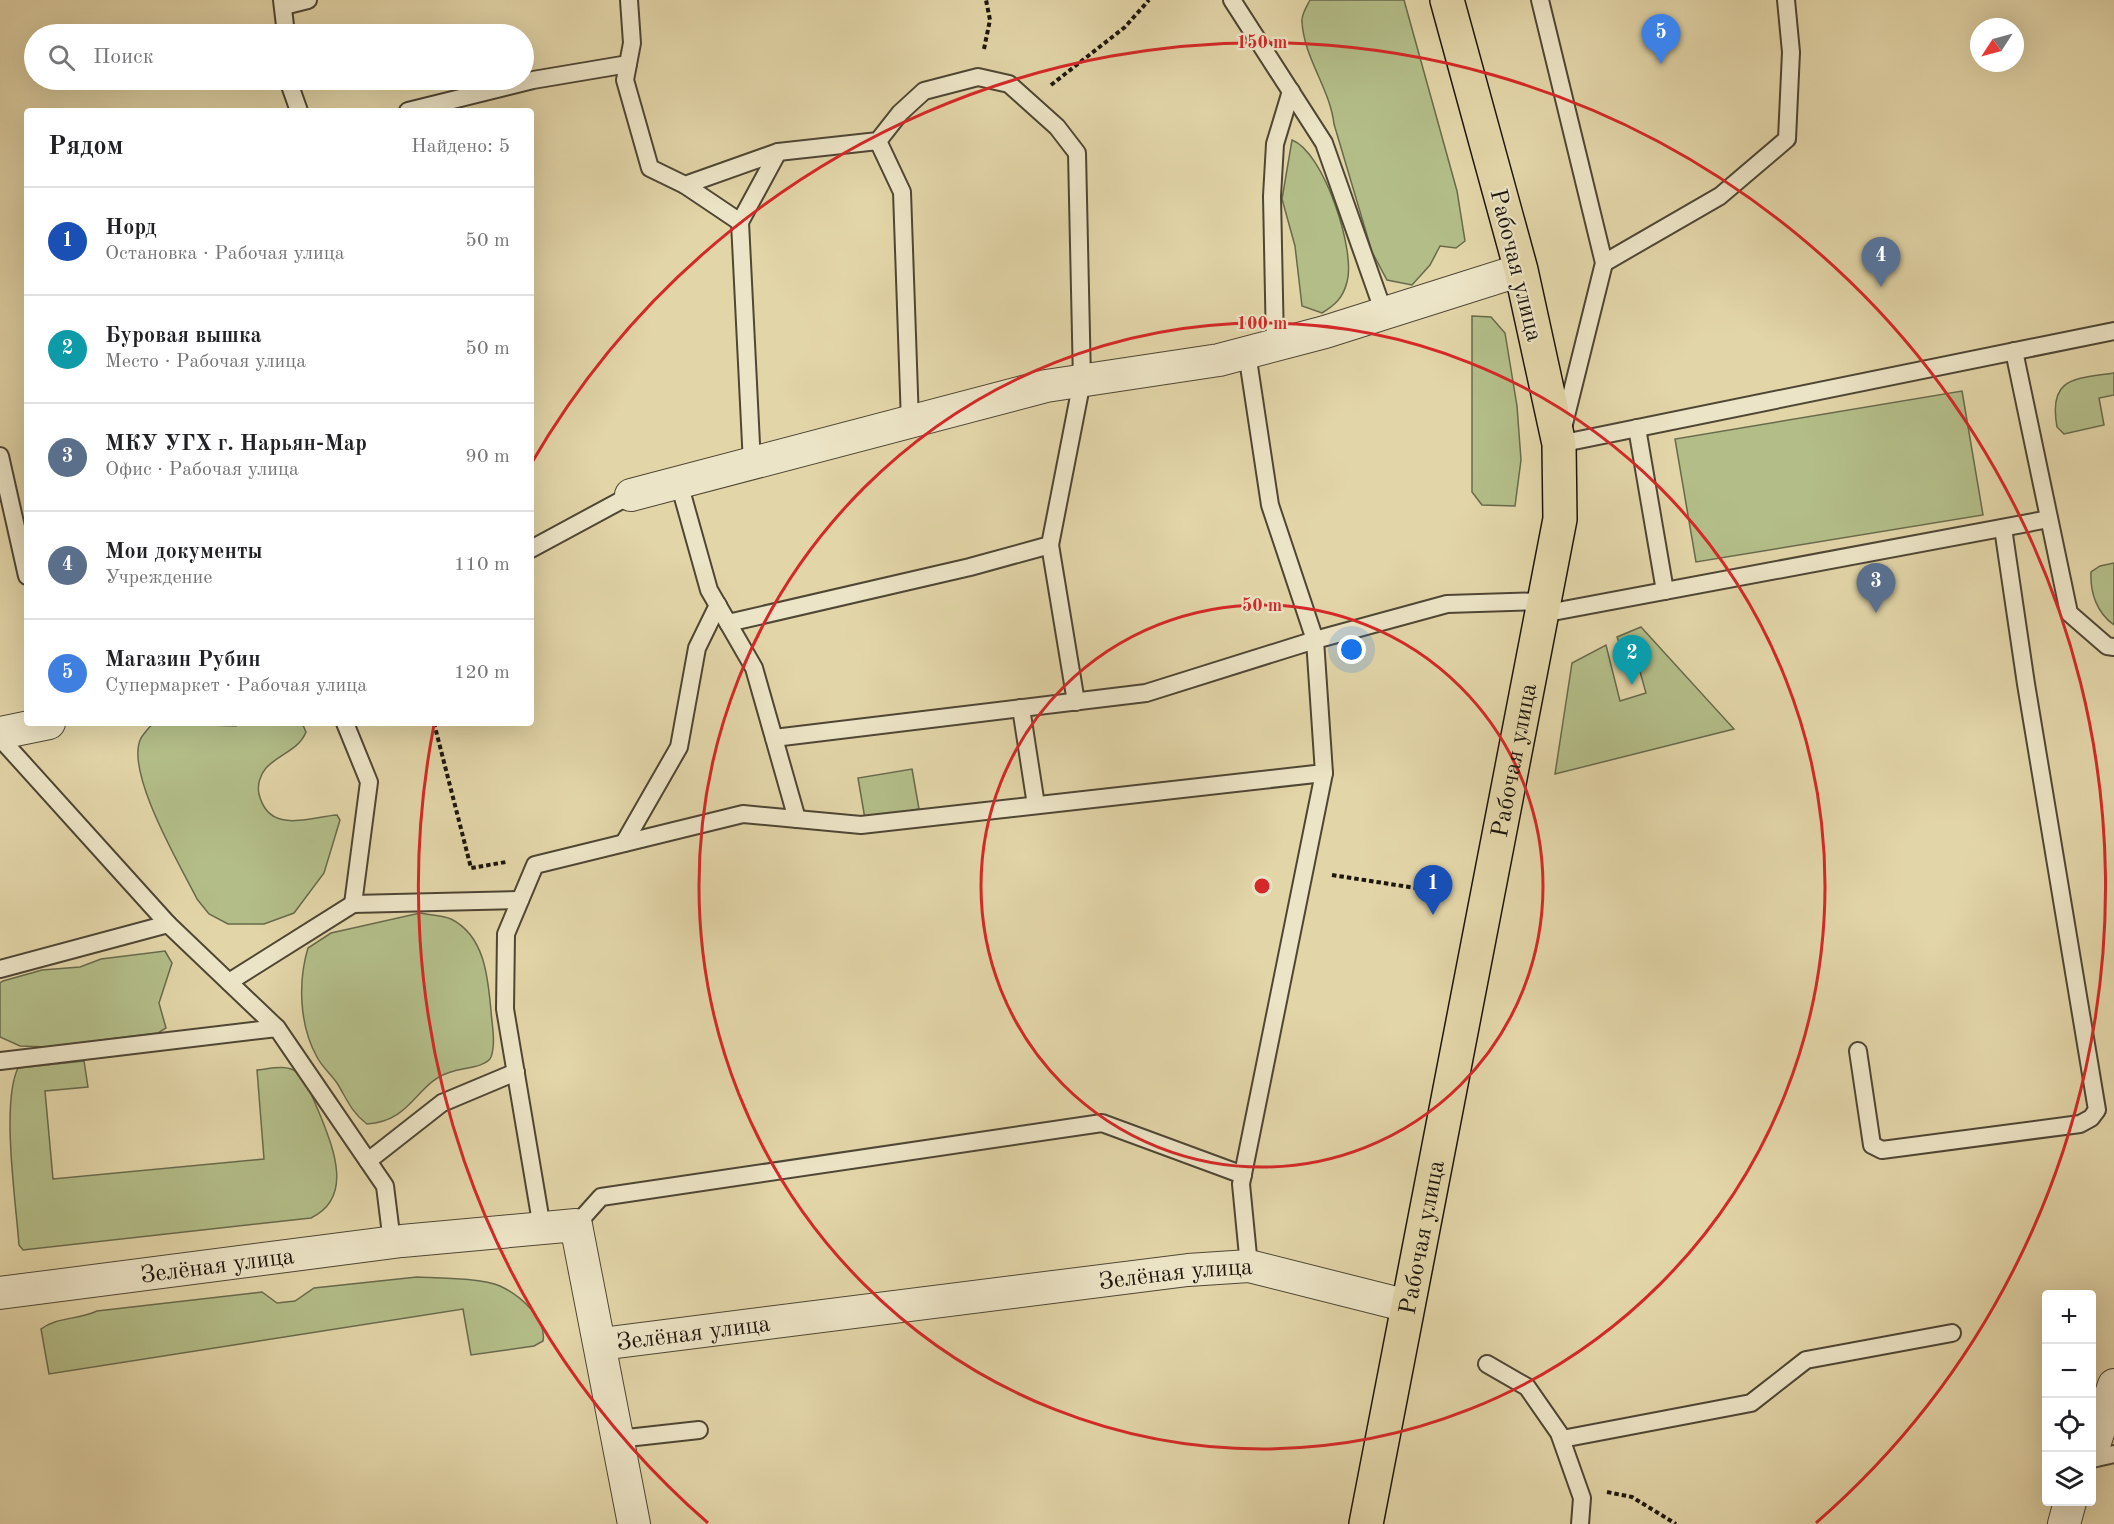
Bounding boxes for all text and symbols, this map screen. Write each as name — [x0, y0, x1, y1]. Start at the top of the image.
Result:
pin: 5 — [1642, 14, 1680, 64]
north arrow — [1970, 18, 2024, 72]
search box — [24, 24, 534, 90]
text: 150 m — [1237, 34, 1287, 52]
icon: search — [45, 41, 78, 74]
text: Поиск — [93, 46, 154, 68]
text: Рядом — [48, 134, 123, 160]
text: Найдено: 5 — [411, 137, 510, 157]
street label: Рабочая улица — [1484, 187, 1546, 344]
text: Норд — [105, 217, 157, 239]
text: 1 — [62, 231, 73, 251]
text: 50 m — [465, 231, 510, 251]
pin: 4 — [1862, 238, 1900, 287]
text: Остановка · Рабочая улица — [105, 244, 345, 264]
text: 100 m — [1237, 315, 1287, 333]
text: Буровая вышка — [105, 325, 262, 347]
text: 2 — [62, 339, 73, 359]
text: 50 m — [465, 339, 510, 359]
text: Место · Рабочая улица — [105, 352, 306, 372]
text: МКУ УГХ г. Нарьян-Мар — [105, 433, 367, 455]
text: 3 — [62, 447, 73, 467]
text: 90 m — [465, 447, 510, 467]
text: Офис · Рабочая улица — [105, 460, 299, 480]
text: Мои документы — [105, 541, 263, 563]
text: 4 — [62, 555, 73, 575]
text: 110 m — [454, 555, 510, 575]
pin: 3 — [1856, 564, 1896, 613]
text: Учреждение — [105, 568, 213, 588]
text: 50 m — [1242, 597, 1282, 615]
your location — [1337, 635, 1366, 664]
pin: 2 — [1612, 636, 1652, 685]
text: Магазин Рубин — [105, 649, 261, 671]
text: 5 — [62, 663, 73, 683]
text: 120 m — [454, 663, 510, 683]
text: Супермаркет · Рабочая улица — [105, 676, 367, 696]
street label: Рабочая улица — [1489, 681, 1542, 840]
pin: 1 — [1414, 866, 1452, 915]
centre of rings — [1252, 876, 1272, 896]
street label: Рабочая улица — [1397, 1158, 1450, 1317]
street label: Зелёная улица — [139, 1245, 296, 1289]
street label: Зелёная улица — [1097, 1256, 1254, 1295]
map controls — [2042, 1290, 2096, 1506]
button: + — [2042, 1290, 2096, 1344]
street label: Зелёная улица — [615, 1313, 772, 1356]
button: − — [2042, 1344, 2096, 1398]
button: locate — [2042, 1398, 2096, 1452]
button: layers — [2042, 1452, 2096, 1506]

